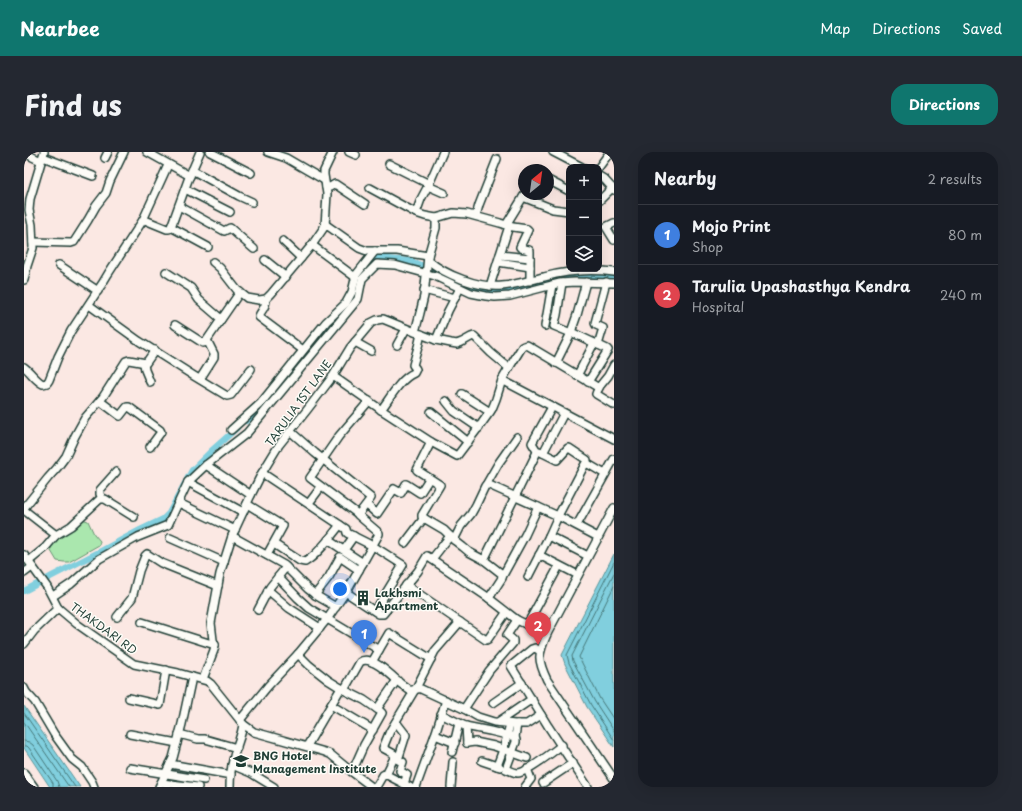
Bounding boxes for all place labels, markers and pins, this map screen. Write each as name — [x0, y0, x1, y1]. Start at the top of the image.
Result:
place label: Lakhsmi Apartment — [375, 584, 438, 614]
building icon: Lakhsmi Apartment — [354, 589, 372, 607]
pin: 2 — [525, 612, 551, 645]
pin: 1 — [351, 620, 377, 653]
place label: BNG Hotel Management Institute — [253, 747, 377, 777]
school or university icon: BNG Hotel Management Institute — [232, 752, 250, 770]

